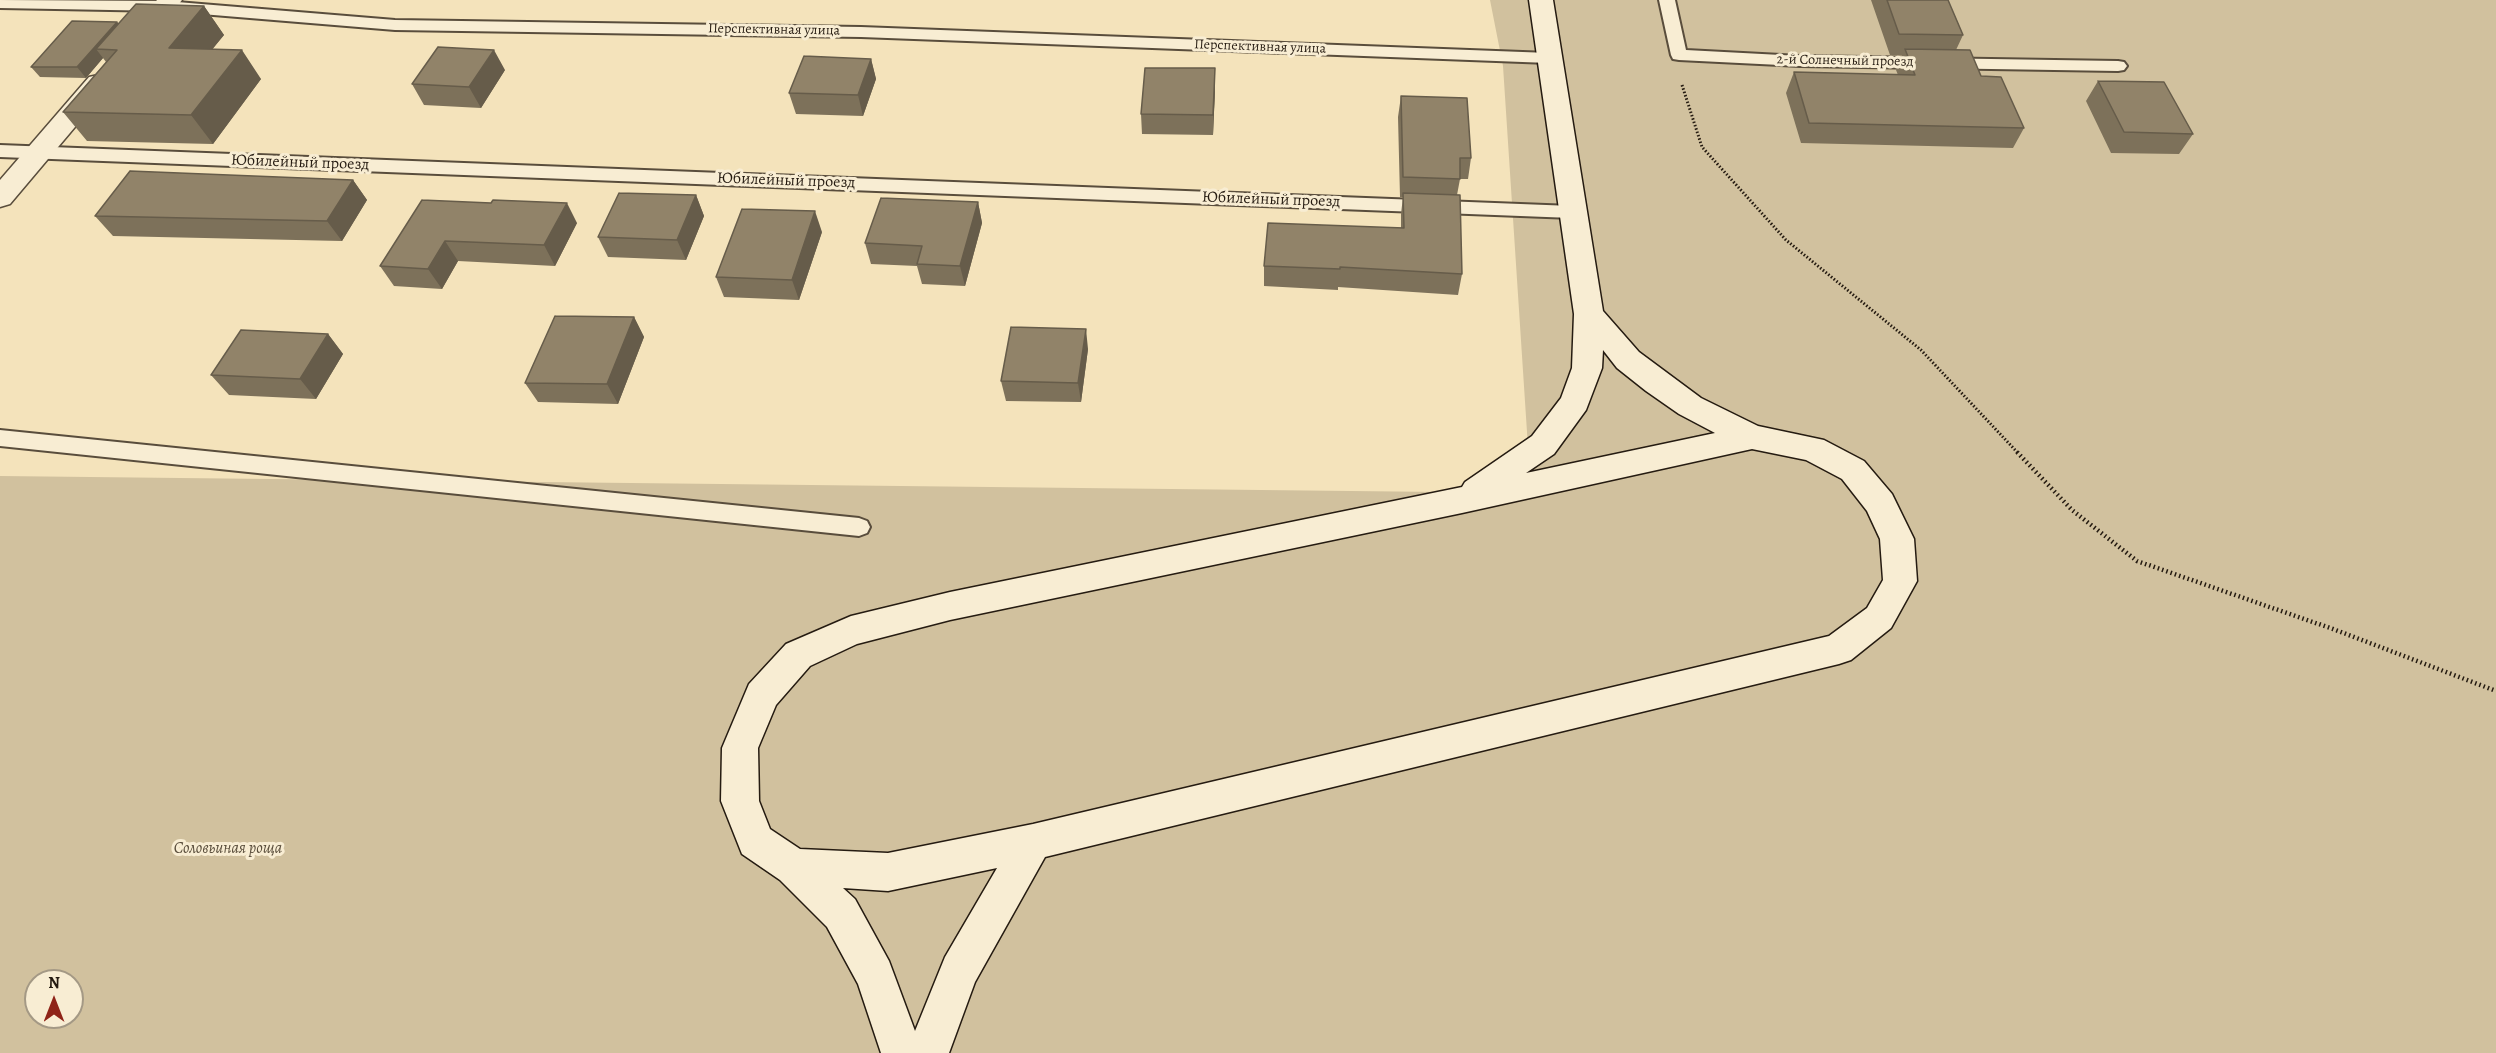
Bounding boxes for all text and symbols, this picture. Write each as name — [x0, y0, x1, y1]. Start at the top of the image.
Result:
street label: Перспективная улица — [708, 20, 840, 40]
street label: Перспективная улица — [1194, 36, 1326, 58]
street label: 2-й Солнечный проезд — [1776, 51, 1914, 71]
street label: Юбилейный проезд — [230, 151, 370, 175]
street label: Юбилейный проезд — [716, 169, 856, 193]
street label: Юбилейный проезд — [1201, 188, 1341, 212]
park label: Соловьиная роща — [174, 839, 282, 859]
north arrow — [24, 969, 84, 1029]
text: N — [48, 972, 60, 994]

